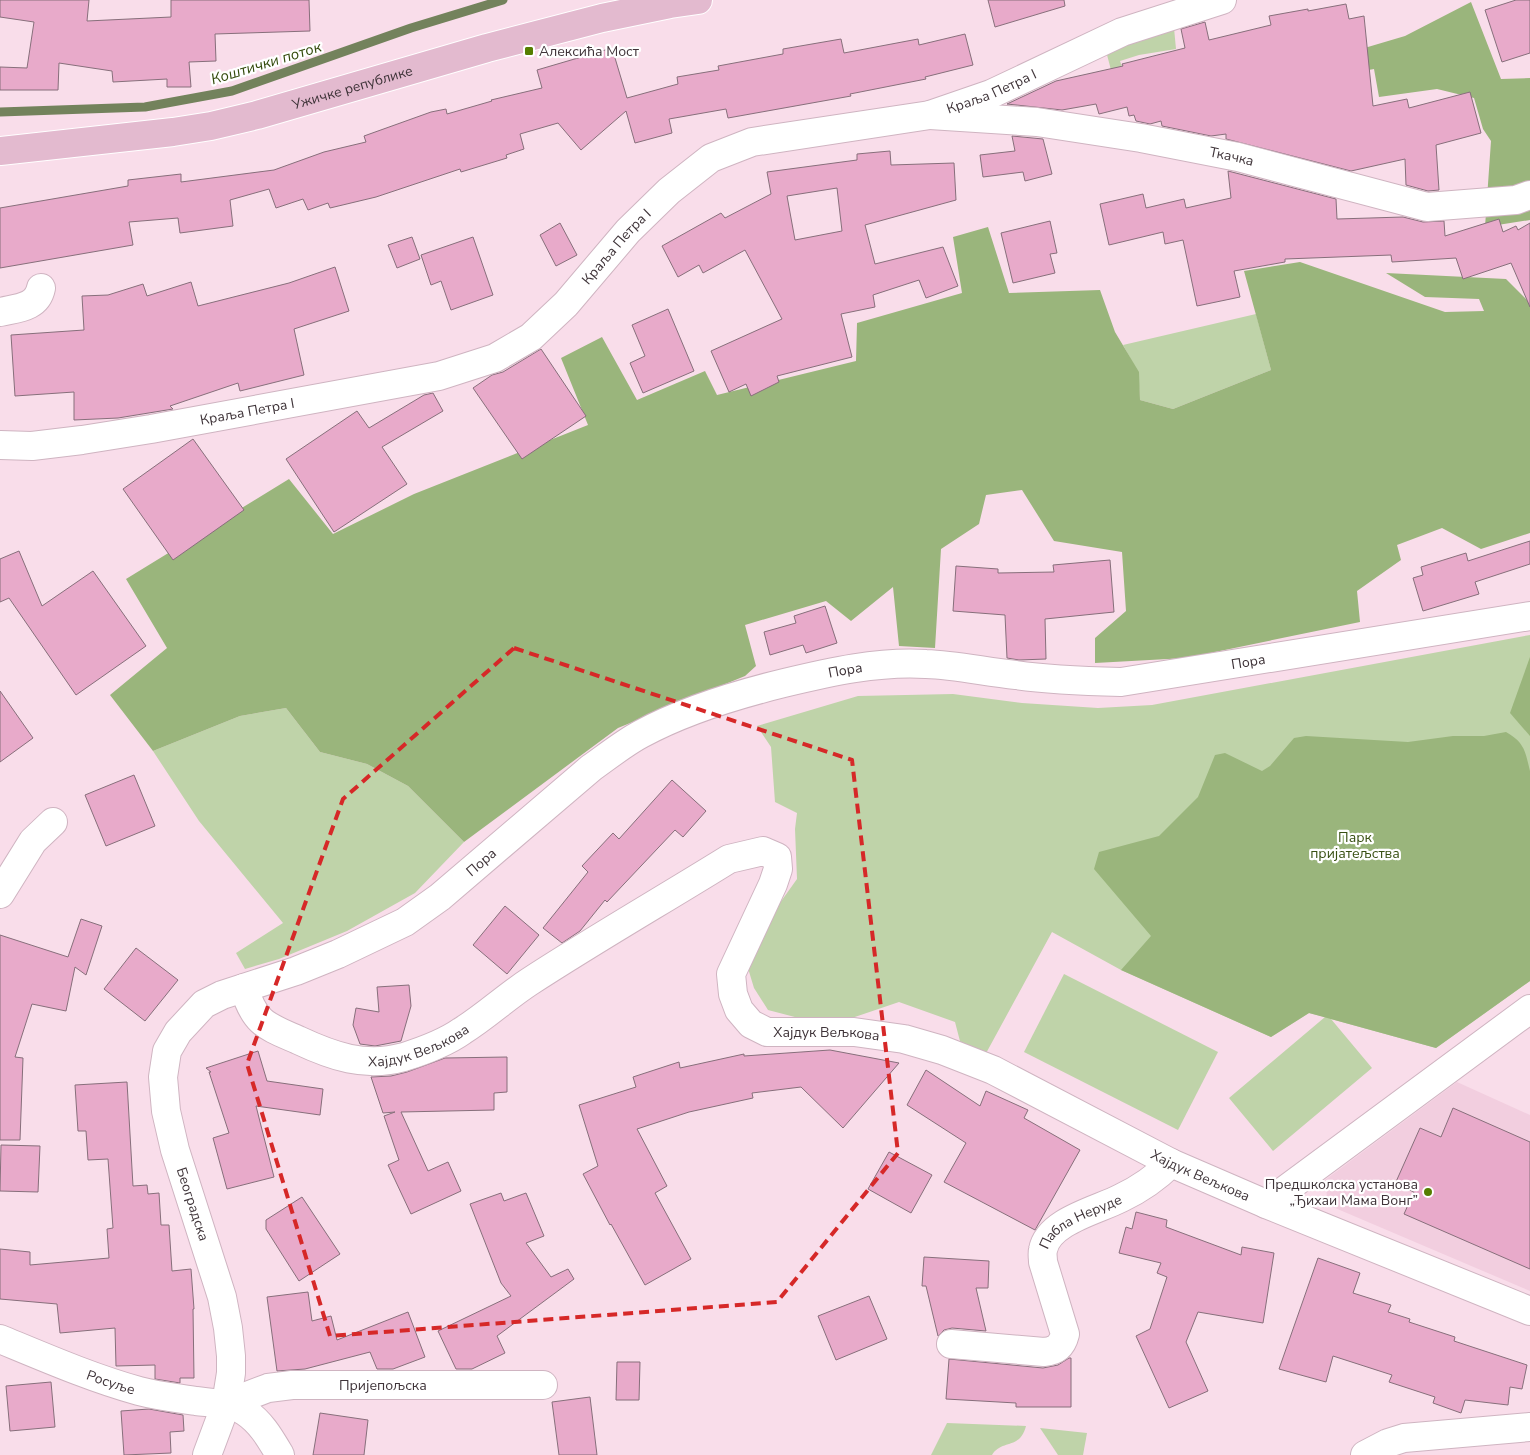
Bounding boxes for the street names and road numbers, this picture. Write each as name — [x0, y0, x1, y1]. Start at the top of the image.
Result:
street label: Ужичке републике — [289, 61, 415, 115]
street label: Краља Петра I — [944, 65, 1040, 119]
street label: Ткачка — [1208, 143, 1256, 171]
street label: Краља Петра I — [578, 205, 655, 289]
street label: Краља Петра I — [198, 394, 296, 430]
street label: Пора — [1230, 650, 1267, 674]
street label: Пора — [827, 658, 864, 683]
street label: Пора — [462, 844, 501, 881]
street label: Хајдук Вељкова — [368, 1020, 473, 1071]
street label: Хајдук Вељкова — [773, 1023, 881, 1045]
street label: Хајдук Вељкова — [1147, 1145, 1253, 1206]
street label: Београдска — [172, 1165, 213, 1243]
street label: Пабла Неруде — [1035, 1190, 1125, 1252]
street label: Росуље — [84, 1366, 137, 1399]
street label: Пријепољска — [339, 1376, 427, 1395]

